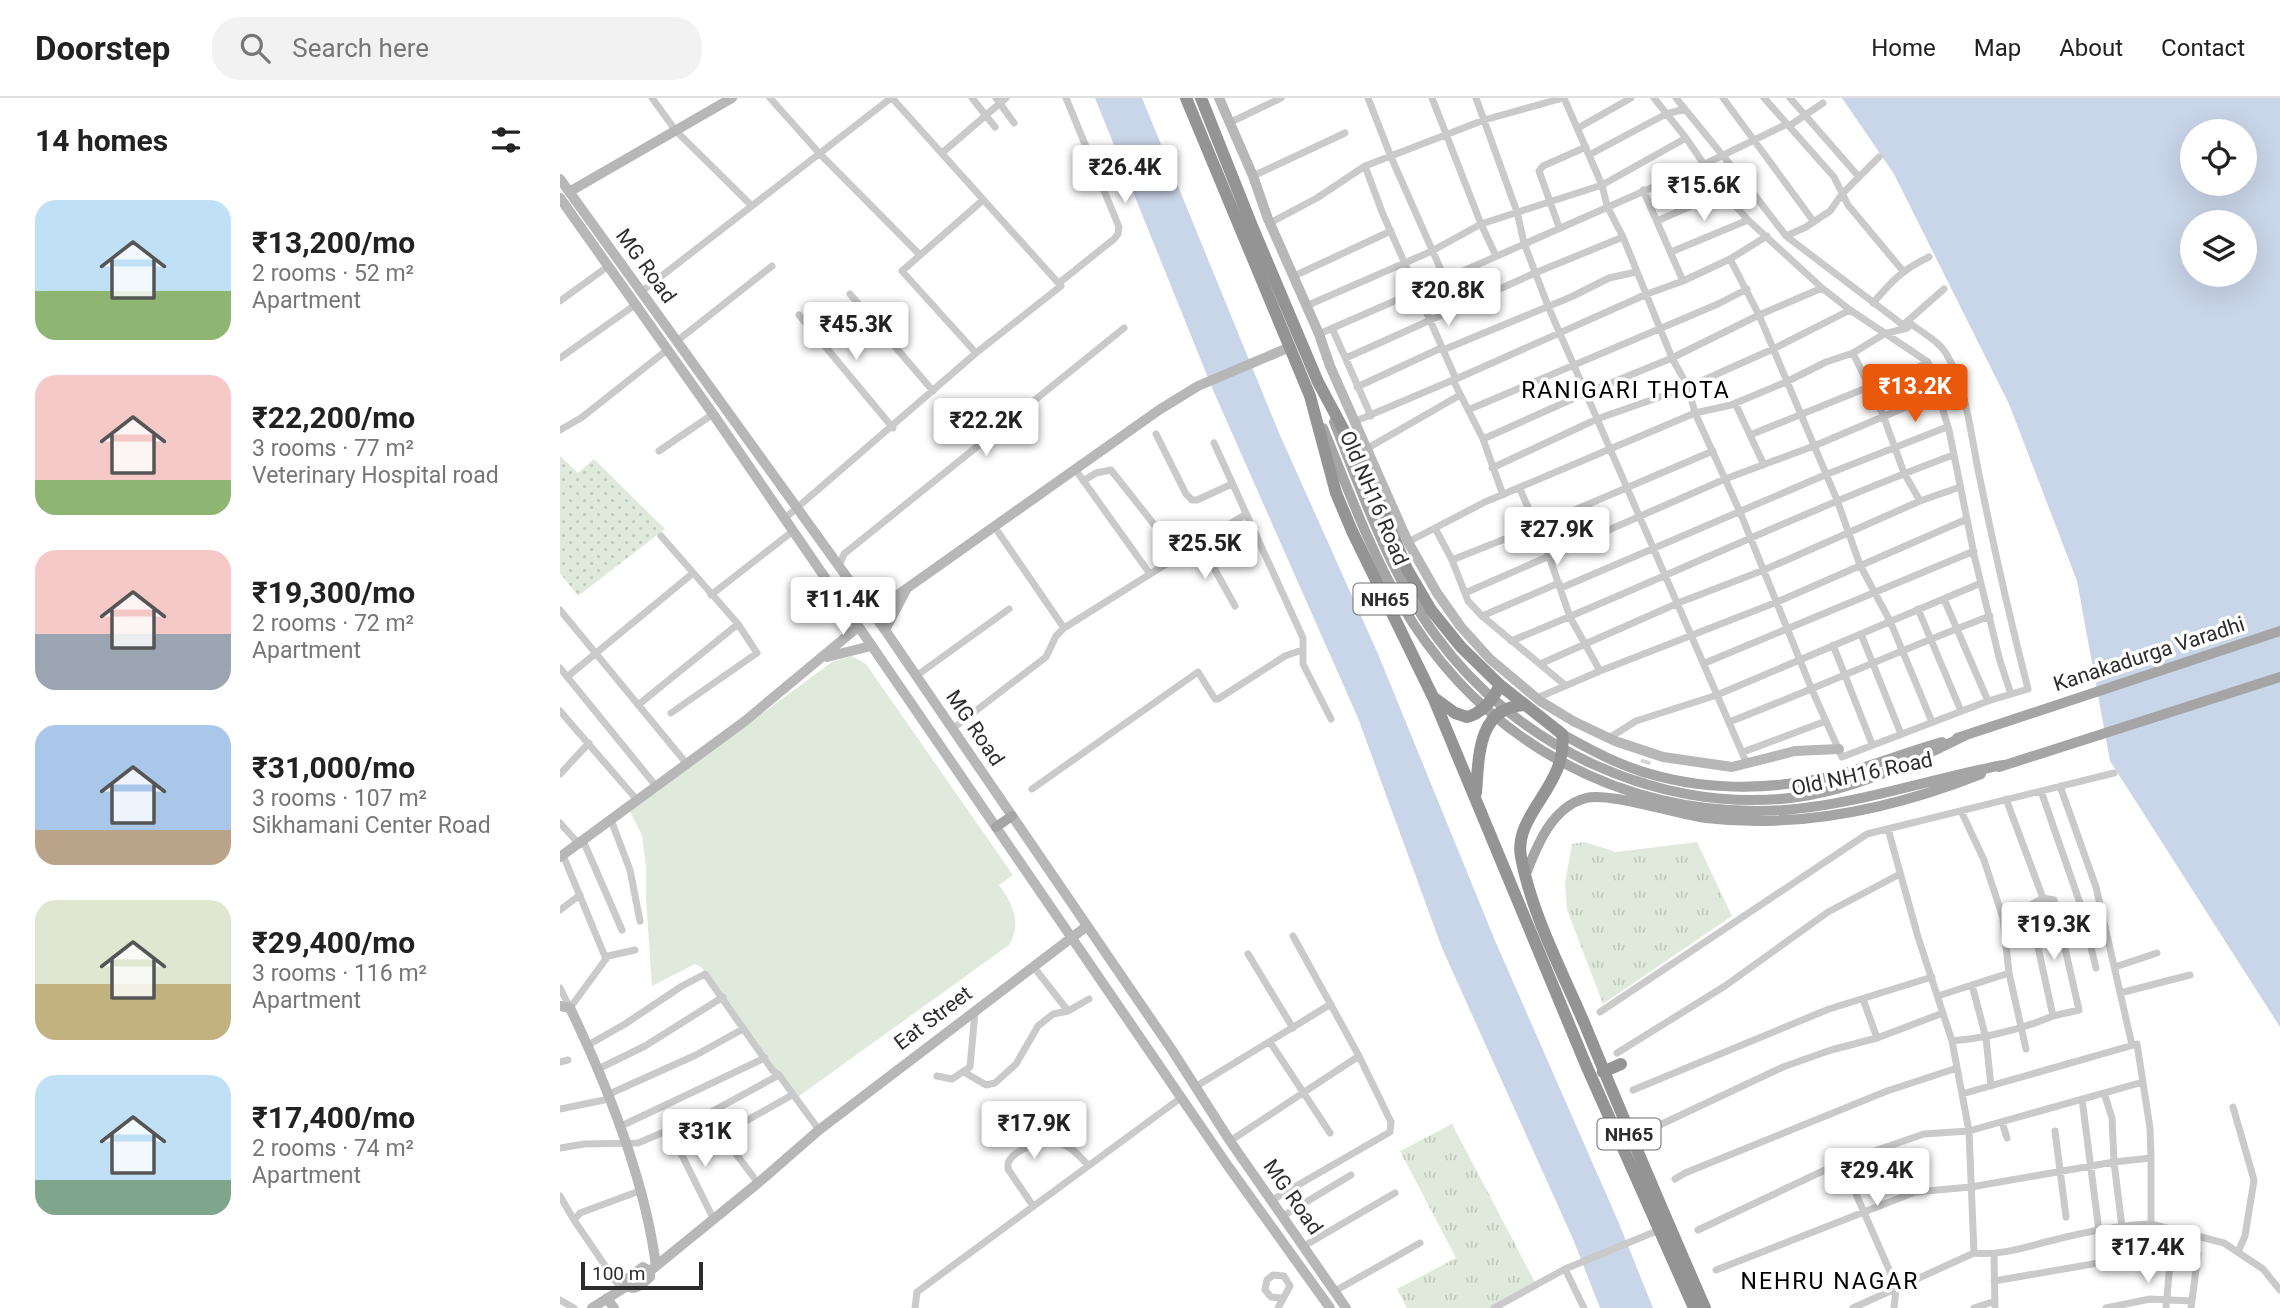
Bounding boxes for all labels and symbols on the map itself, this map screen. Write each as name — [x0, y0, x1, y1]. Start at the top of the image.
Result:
pin: ₹26.4K — [1068, 146, 1182, 205]
pin: ₹15.6K — [1647, 164, 1761, 223]
street label: MG Road — [611, 224, 681, 308]
pin: ₹20.8K — [1391, 268, 1505, 328]
pin: ₹45.3K — [799, 302, 913, 362]
pin: ₹13.2K — [1858, 364, 1972, 424]
district label: RANIGARI THOTA — [1521, 377, 1731, 404]
pin: ₹22.2K — [929, 398, 1043, 458]
street label: Old NH16 Road — [1335, 427, 1413, 569]
pin: ₹27.9K — [1500, 508, 1614, 567]
pin: ₹25.5K — [1148, 522, 1262, 581]
pin: ₹11.4K — [786, 578, 900, 637]
road number: NH65 — [1354, 584, 1416, 614]
street label: Kanakadurga Varadhi — [2050, 612, 2248, 696]
street label: MG Road — [941, 686, 1009, 770]
street label: Old NH16 Road — [1789, 747, 1935, 801]
pin: ₹19.3K — [1997, 902, 2111, 962]
street label: Eat Street — [890, 981, 977, 1055]
pin: ₹17.9K — [977, 1102, 1091, 1161]
pin: ₹31K — [664, 1110, 746, 1169]
road number: NH65 — [1598, 1118, 1660, 1150]
pin: ₹29.4K — [1820, 1148, 1934, 1208]
street label: MG Road — [1258, 1155, 1328, 1239]
pin: ₹17.4K — [2091, 1226, 2205, 1285]
scale bar — [581, 1259, 704, 1291]
district label: NEHRU NAGAR — [1740, 1268, 1920, 1295]

